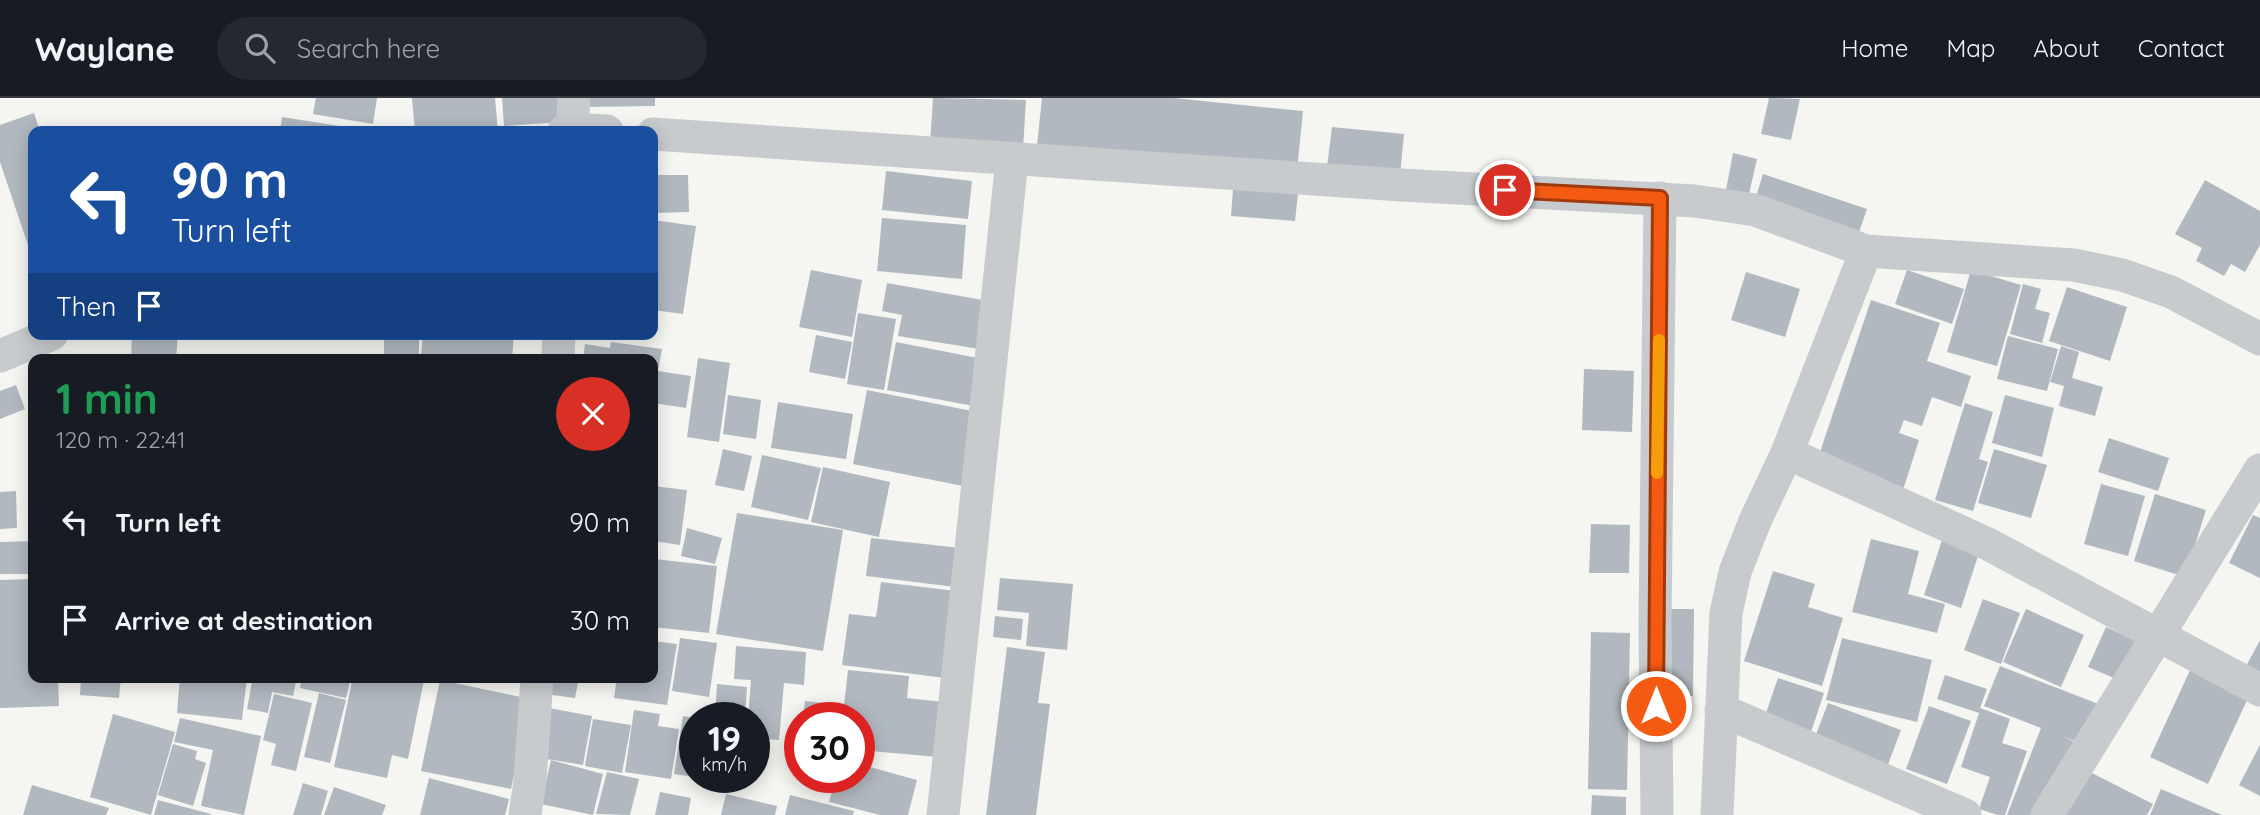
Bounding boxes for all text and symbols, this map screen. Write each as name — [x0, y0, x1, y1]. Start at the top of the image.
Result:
search box — [217, 17, 707, 80]
text: Waylane — [35, 28, 175, 69]
icon: search — [241, 29, 279, 67]
text: Search here — [297, 32, 440, 65]
text: Home — [1841, 33, 1908, 63]
text: Map — [1946, 33, 1995, 63]
text: About — [2033, 33, 2100, 63]
text: Contact — [2138, 33, 2225, 63]
text: 90 m — [171, 149, 288, 210]
icon: left — [56, 154, 147, 245]
pin — [1475, 160, 1535, 220]
icon: arrive — [1486, 171, 1524, 209]
text: Turn left — [171, 210, 292, 250]
icon: arrive — [130, 287, 168, 325]
text: Then — [56, 290, 116, 323]
text: 1 min — [56, 372, 158, 425]
button: close — [556, 377, 630, 451]
text: 120 m · 22:41 — [56, 425, 185, 454]
icon: left — [56, 503, 94, 541]
text: Turn left — [115, 506, 222, 539]
text: 90 m — [569, 506, 630, 539]
icon: arrive — [56, 601, 94, 639]
text: Arrive at destination — [115, 604, 373, 637]
text: 30 m — [570, 604, 630, 637]
position arrow — [1619, 669, 1693, 743]
speed limit sign: 30 — [784, 702, 875, 793]
text: 19 — [708, 716, 741, 760]
text: km/h — [702, 753, 747, 776]

